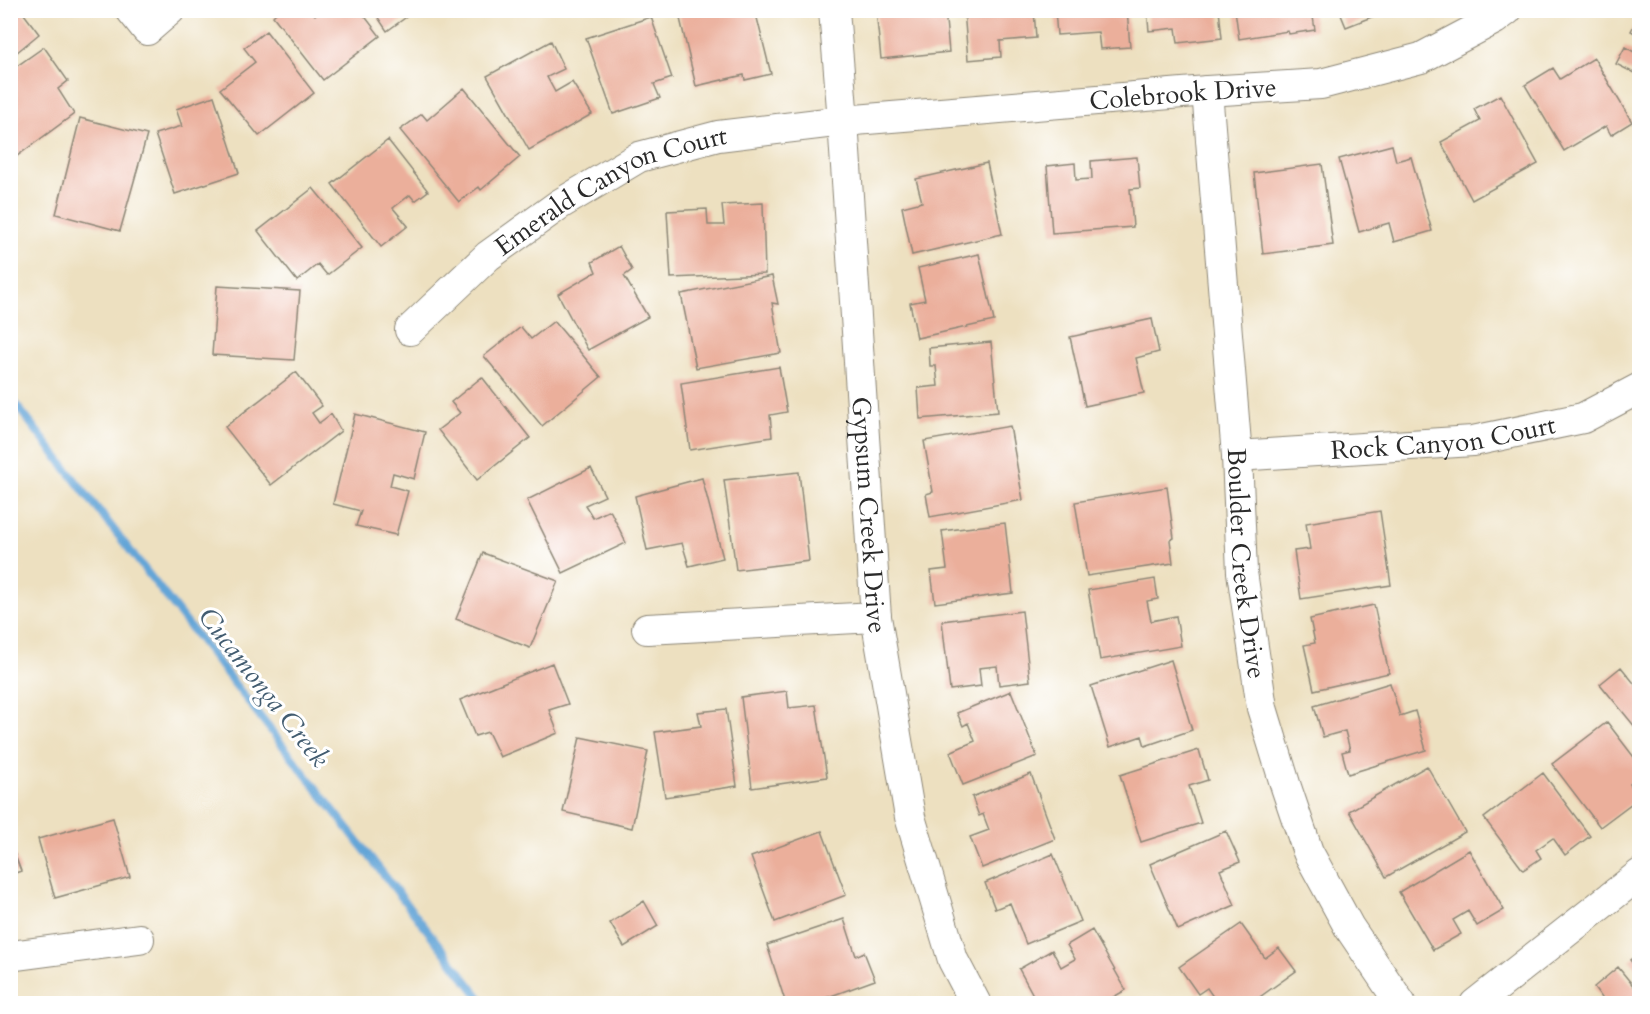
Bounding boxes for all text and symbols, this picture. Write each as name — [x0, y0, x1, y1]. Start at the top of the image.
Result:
street label: Colebrook Drive — [1088, 70, 1278, 119]
street label: Emerald Canyon Court — [488, 118, 729, 264]
street label: Gypsum Creek Drive — [843, 395, 895, 636]
street label: Rock Canyon Court — [1330, 407, 1559, 468]
street label: Boulder Creek Drive — [1219, 447, 1274, 681]
water label: Cucamonga Creek — [189, 600, 338, 776]

